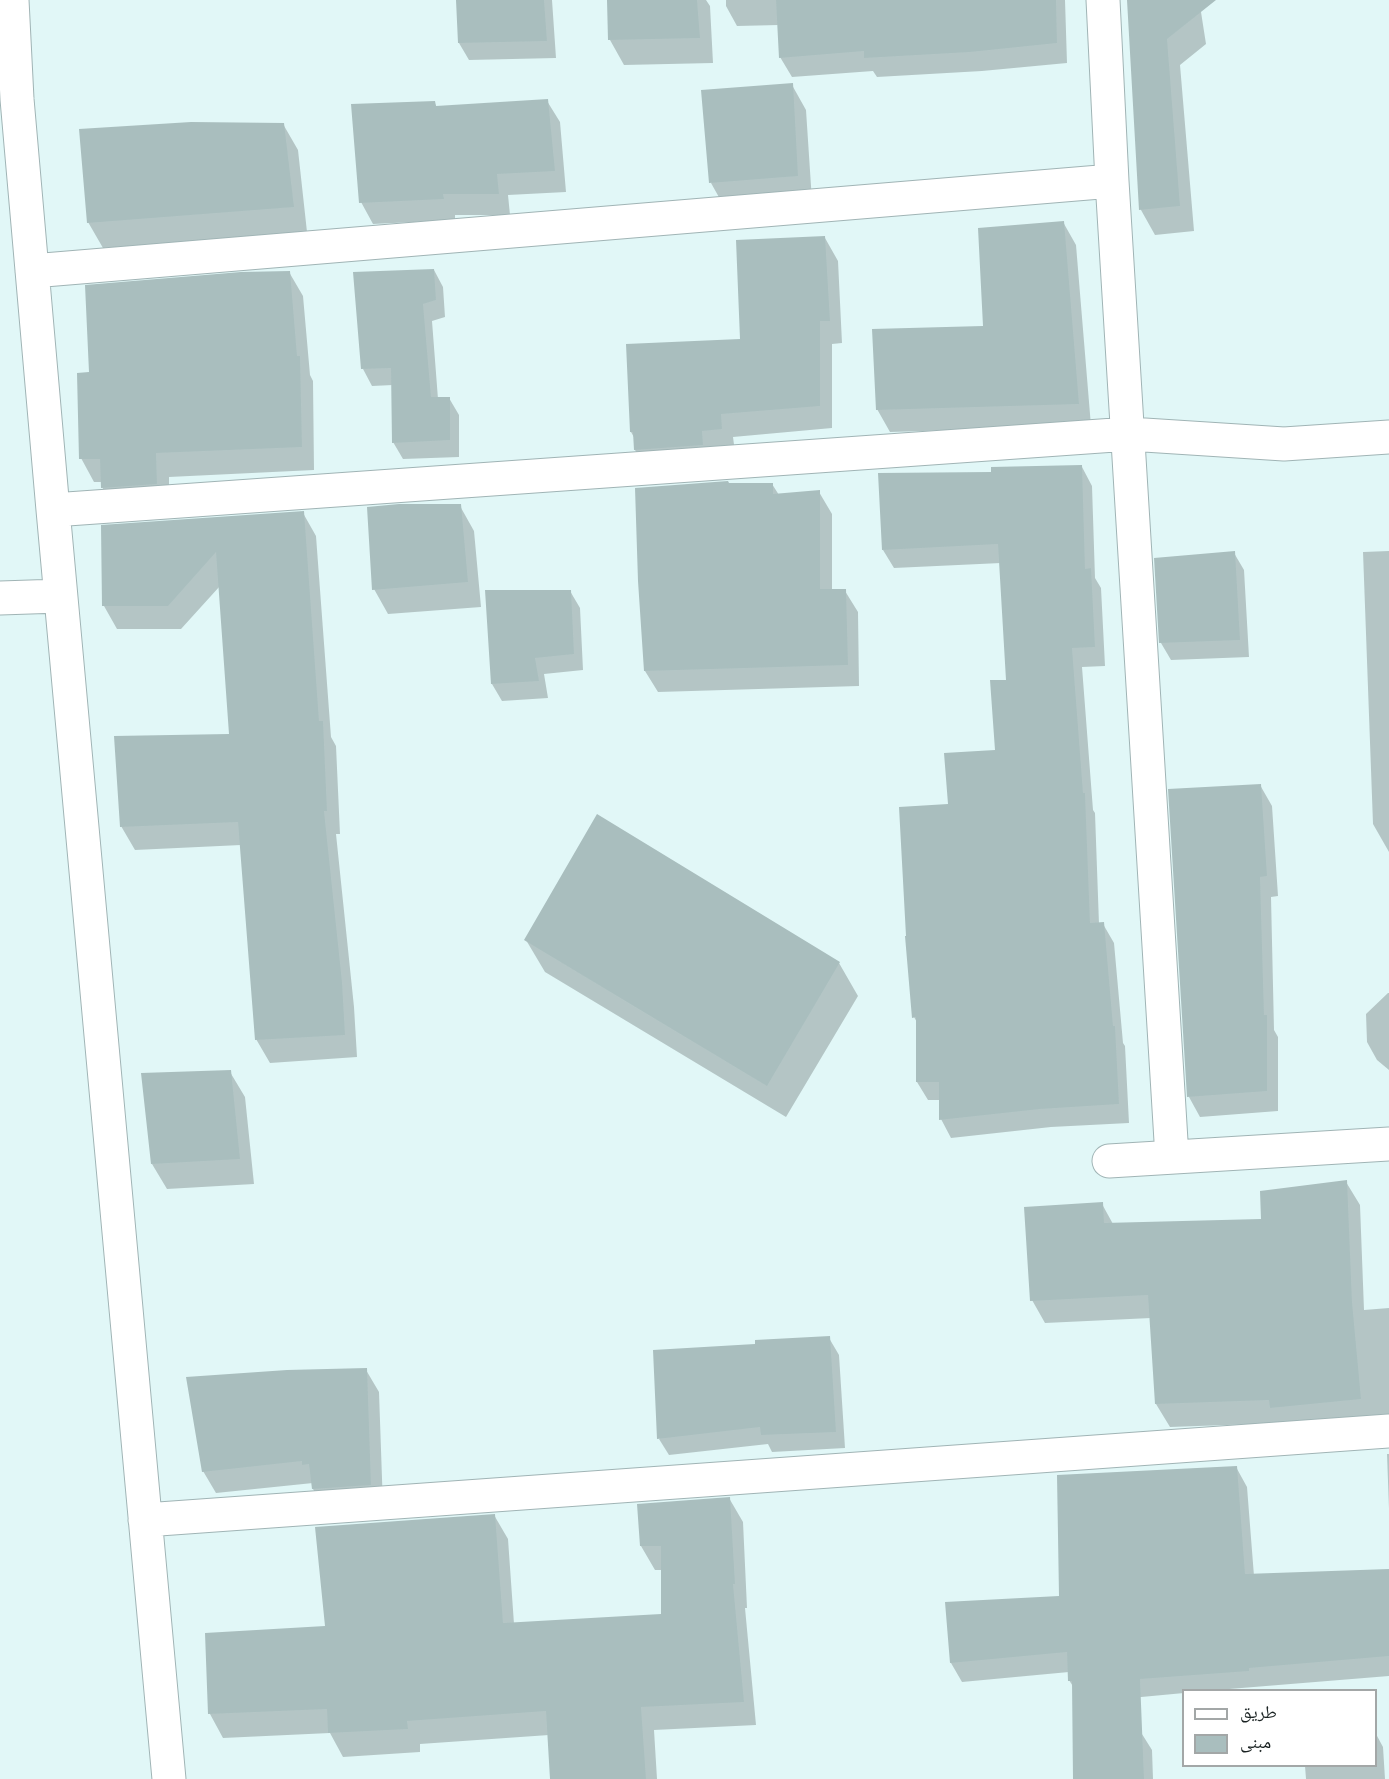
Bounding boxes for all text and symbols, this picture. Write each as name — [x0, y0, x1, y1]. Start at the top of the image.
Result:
legend — [1182, 1689, 1377, 1767]
text: طريق — [1240, 1701, 1277, 1722]
text: مبنى — [1240, 1731, 1271, 1752]

